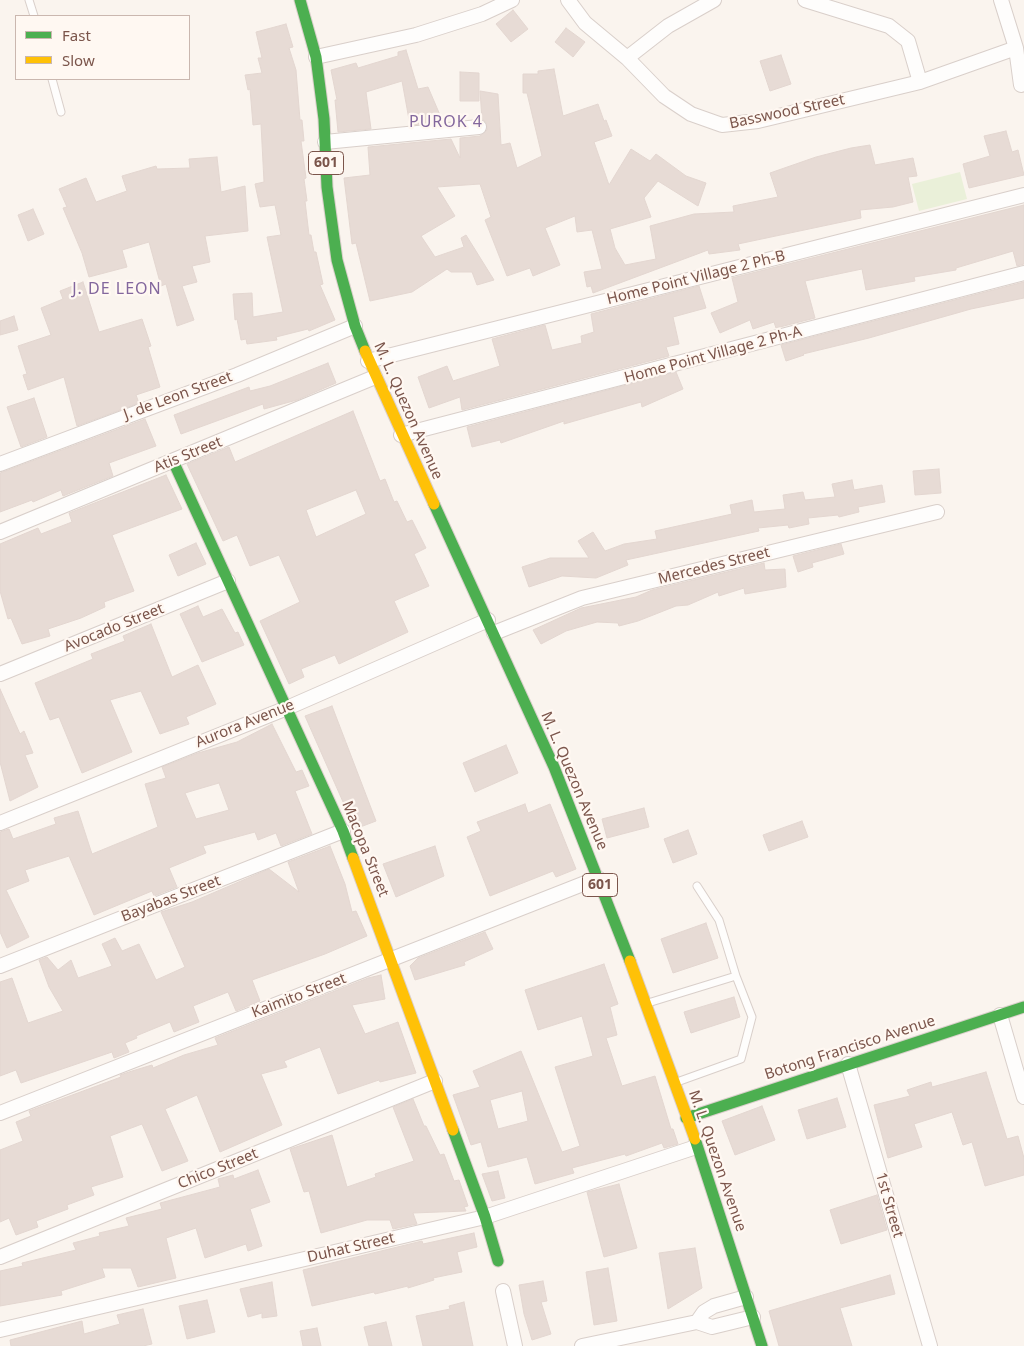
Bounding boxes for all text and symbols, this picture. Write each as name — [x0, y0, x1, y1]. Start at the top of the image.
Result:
legend — [15, 15, 190, 80]
text: Fast — [62, 25, 91, 45]
text: Slow — [62, 50, 95, 70]
street label: Basswood Street — [728, 91, 846, 133]
district label: PUROK 4 — [408, 112, 484, 132]
road number: 601 — [308, 152, 344, 174]
street label: Home Point Village 2 Ph-B — [605, 247, 787, 309]
district label: J. DE LEON — [71, 279, 163, 299]
street label: Home Point Village 2 Ph-A — [622, 323, 804, 387]
street label: M. L. Quezon Avenue — [370, 339, 446, 483]
street label: J. de Leon Street — [121, 368, 235, 424]
street label: Atis Street — [151, 433, 225, 477]
street label: Mercedes Street — [656, 543, 772, 589]
street label: Avocado Street — [61, 600, 167, 656]
street label: Aurora Avenue — [193, 696, 297, 752]
street label: M. L. Quezon Avenue — [537, 709, 611, 853]
street label: Macopa Street — [338, 798, 392, 900]
street label: Bayabas Street — [119, 872, 223, 926]
road number: 601 — [582, 874, 618, 896]
street label: Kaimito Street — [249, 970, 349, 1022]
street label: Botong Francisco Avenue — [762, 1012, 938, 1084]
street label: M. L. Quezon Avenue — [684, 1088, 750, 1234]
street label: Chico Street — [175, 1145, 261, 1193]
street label: 1st Street — [871, 1170, 907, 1240]
street label: Duhat Street — [306, 1229, 396, 1267]

